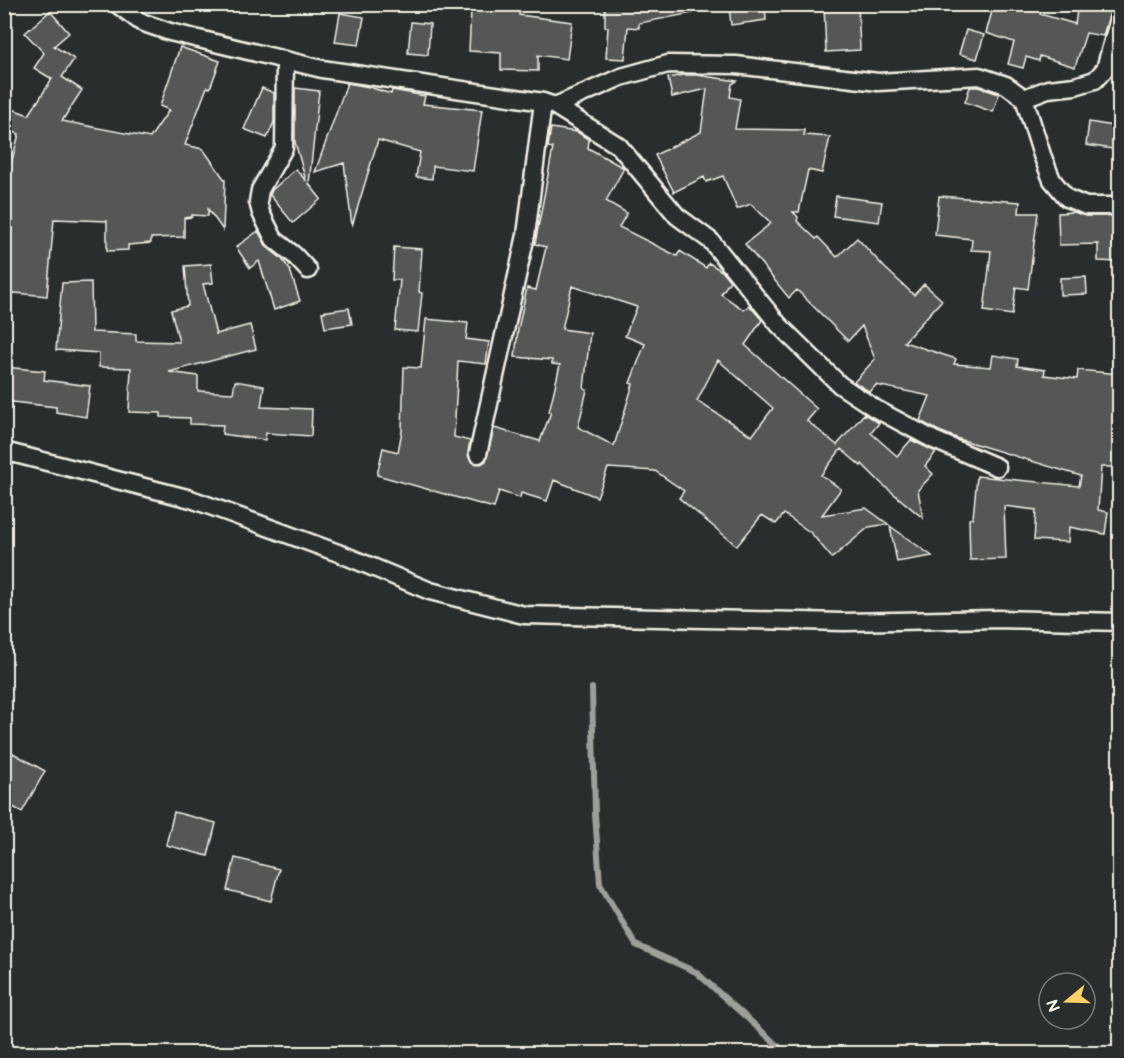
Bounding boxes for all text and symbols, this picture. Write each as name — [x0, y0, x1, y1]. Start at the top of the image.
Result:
north arrow — [1037, 971, 1097, 1031]
text: N — [1043, 997, 1065, 1014]

